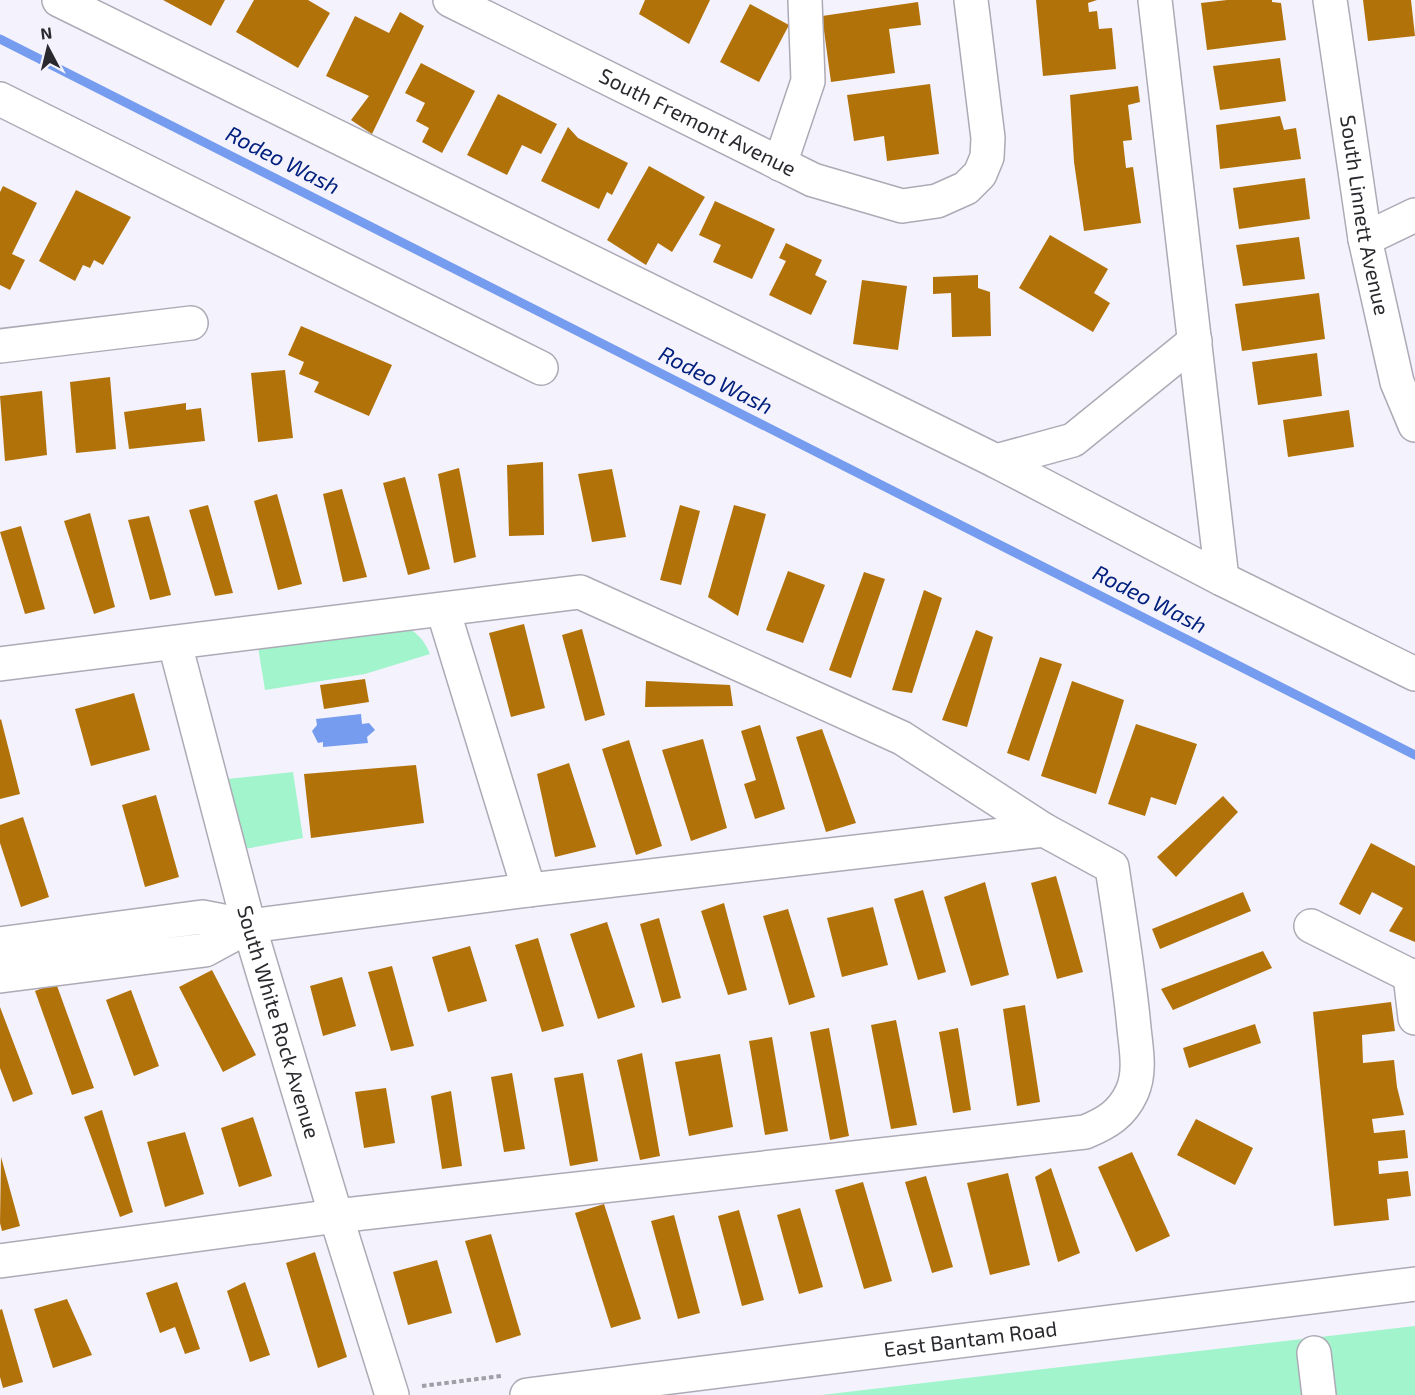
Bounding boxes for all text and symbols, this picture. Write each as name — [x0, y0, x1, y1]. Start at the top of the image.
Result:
north arrow — [18, 18, 78, 78]
text: N — [39, 22, 53, 43]
street label: South Fremont Avenue — [596, 62, 800, 180]
street label: South Linnett Avenue — [1336, 113, 1396, 317]
water label: Rodeo Wash — [222, 119, 345, 199]
water label: Rodeo Wash — [655, 339, 778, 419]
water label: Rodeo Wash — [1089, 558, 1212, 638]
street label: South White Rock Avenue — [233, 903, 326, 1141]
street label: East Bantam Road — [882, 1315, 1058, 1361]

